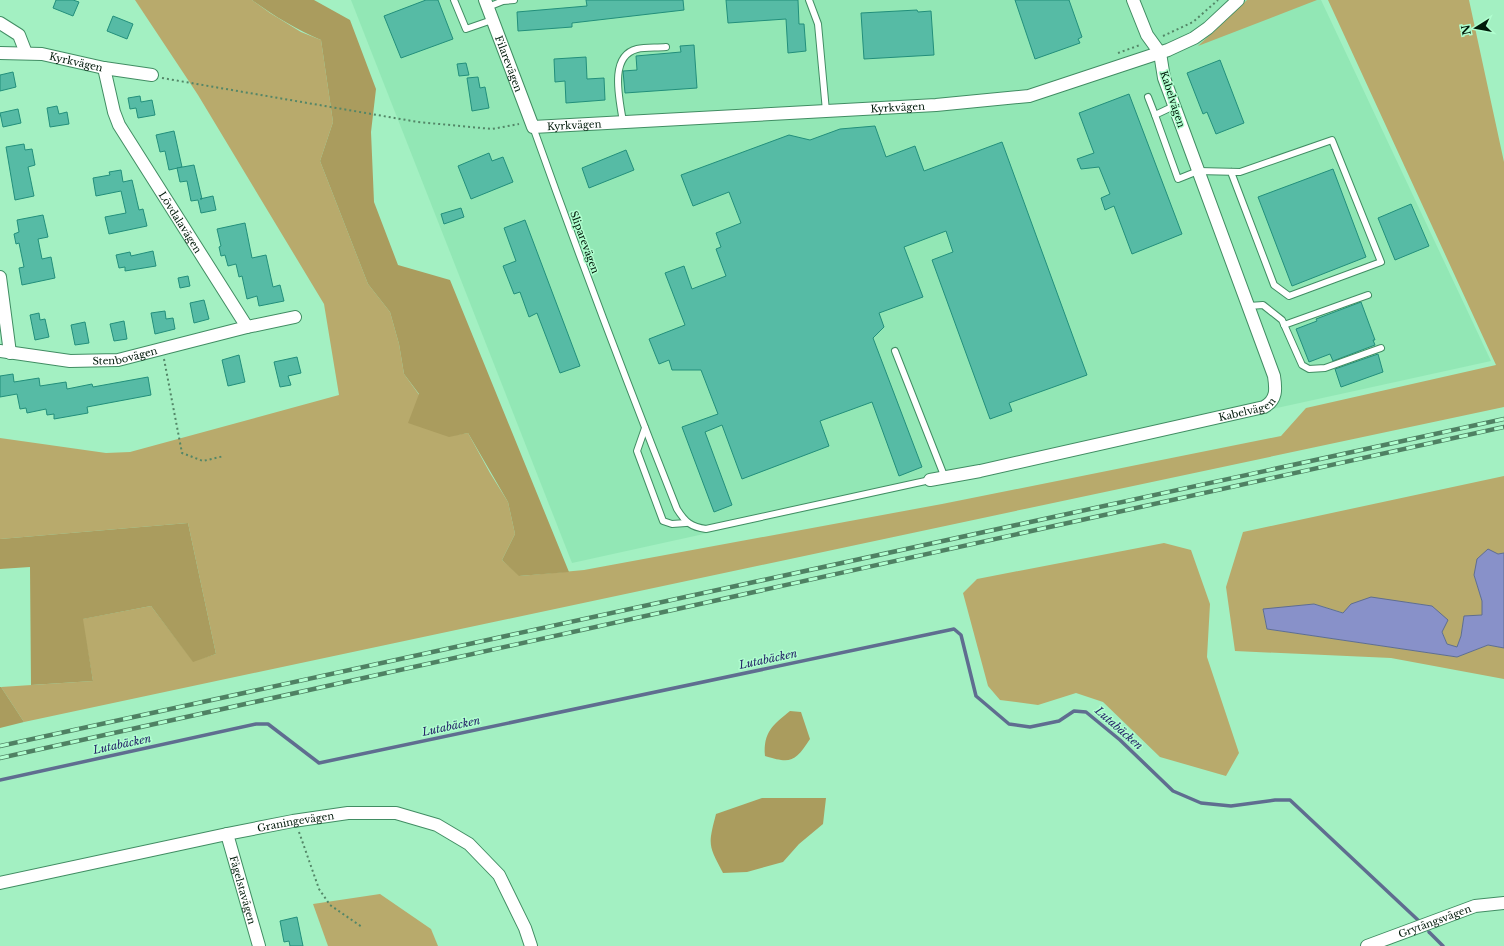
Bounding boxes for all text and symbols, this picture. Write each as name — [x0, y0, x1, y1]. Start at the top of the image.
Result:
north arrow — [1456, 8, 1496, 48]
text: N — [1458, 23, 1474, 36]
street label: Filarevägen — [492, 34, 525, 94]
street label: Kyrkvägen — [48, 50, 104, 75]
street label: Kabelvägen — [1157, 69, 1188, 129]
street label: Kyrkvägen — [870, 100, 925, 116]
street label: Kyrkvägen — [547, 117, 602, 133]
street label: Lövdalavägen — [156, 189, 205, 256]
street label: Sliparevägen — [567, 209, 602, 275]
street label: Stenbovägen — [92, 344, 159, 368]
street label: Kabelvägen — [1217, 395, 1279, 424]
water label: Lutabäcken — [737, 646, 798, 672]
water label: Lutabäcken — [1091, 703, 1146, 753]
water label: Lutabäcken — [420, 713, 481, 739]
water label: Lutabäcken — [91, 731, 152, 757]
street label: Graningevägen — [256, 809, 335, 835]
street label: Fågelstavägen — [227, 854, 258, 926]
street label: Grytängsvägen — [1396, 902, 1473, 941]

